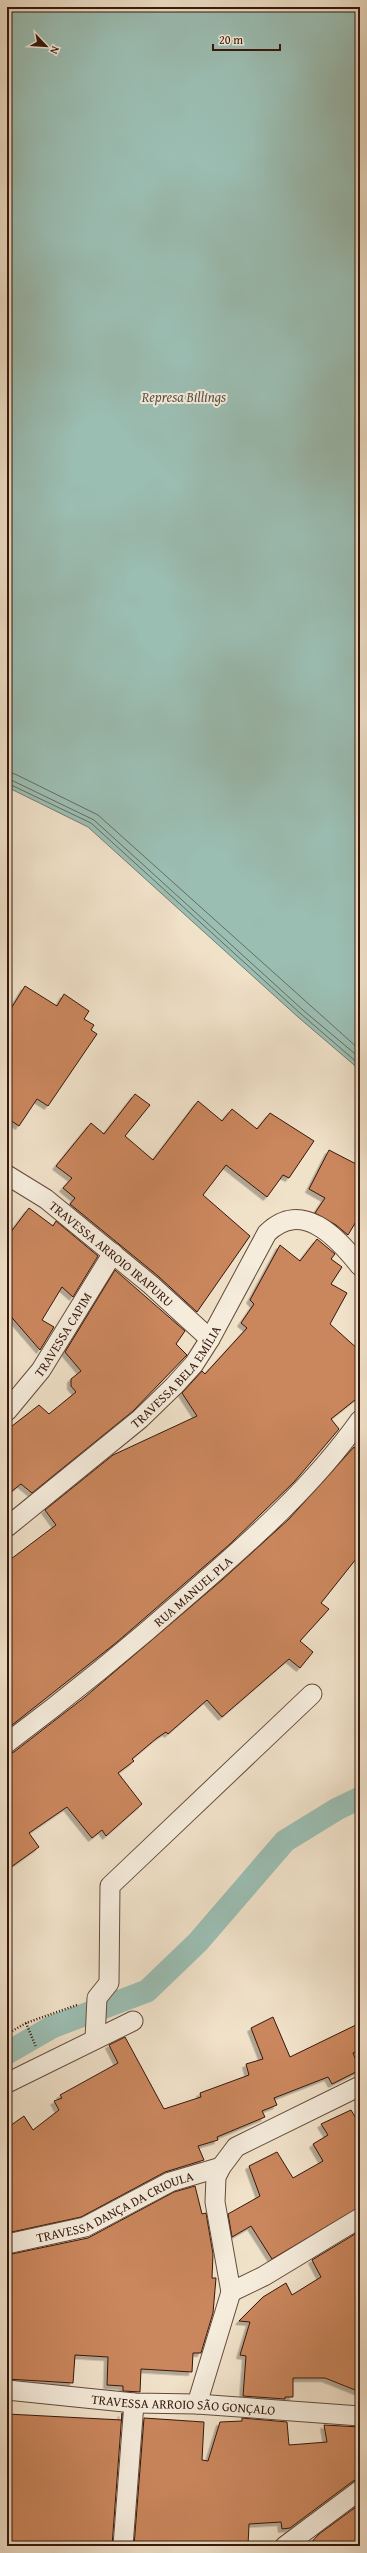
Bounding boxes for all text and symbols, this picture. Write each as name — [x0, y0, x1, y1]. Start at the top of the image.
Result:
north arrow — [26, 26, 66, 66]
scale bar — [213, 26, 280, 52]
text: 20 m — [219, 31, 243, 48]
text: N — [46, 44, 64, 58]
water label: Represa Billings — [141, 387, 226, 407]
street label: TRAVESSA ARROIO IRAPURU — [45, 1196, 178, 1311]
street label: TRAVESSA CAPIM — [30, 1288, 96, 1381]
street label: TRAVESSA BELA EMÍLIA — [126, 1322, 225, 1433]
street label: RUA MANUEL PLA — [149, 1551, 236, 1631]
street label: TRAVESSA DANÇA DA CRIOULA — [34, 2166, 196, 2247]
street label: TRAVESSA ARROIO SÃO GONÇALO — [91, 2389, 276, 2419]

